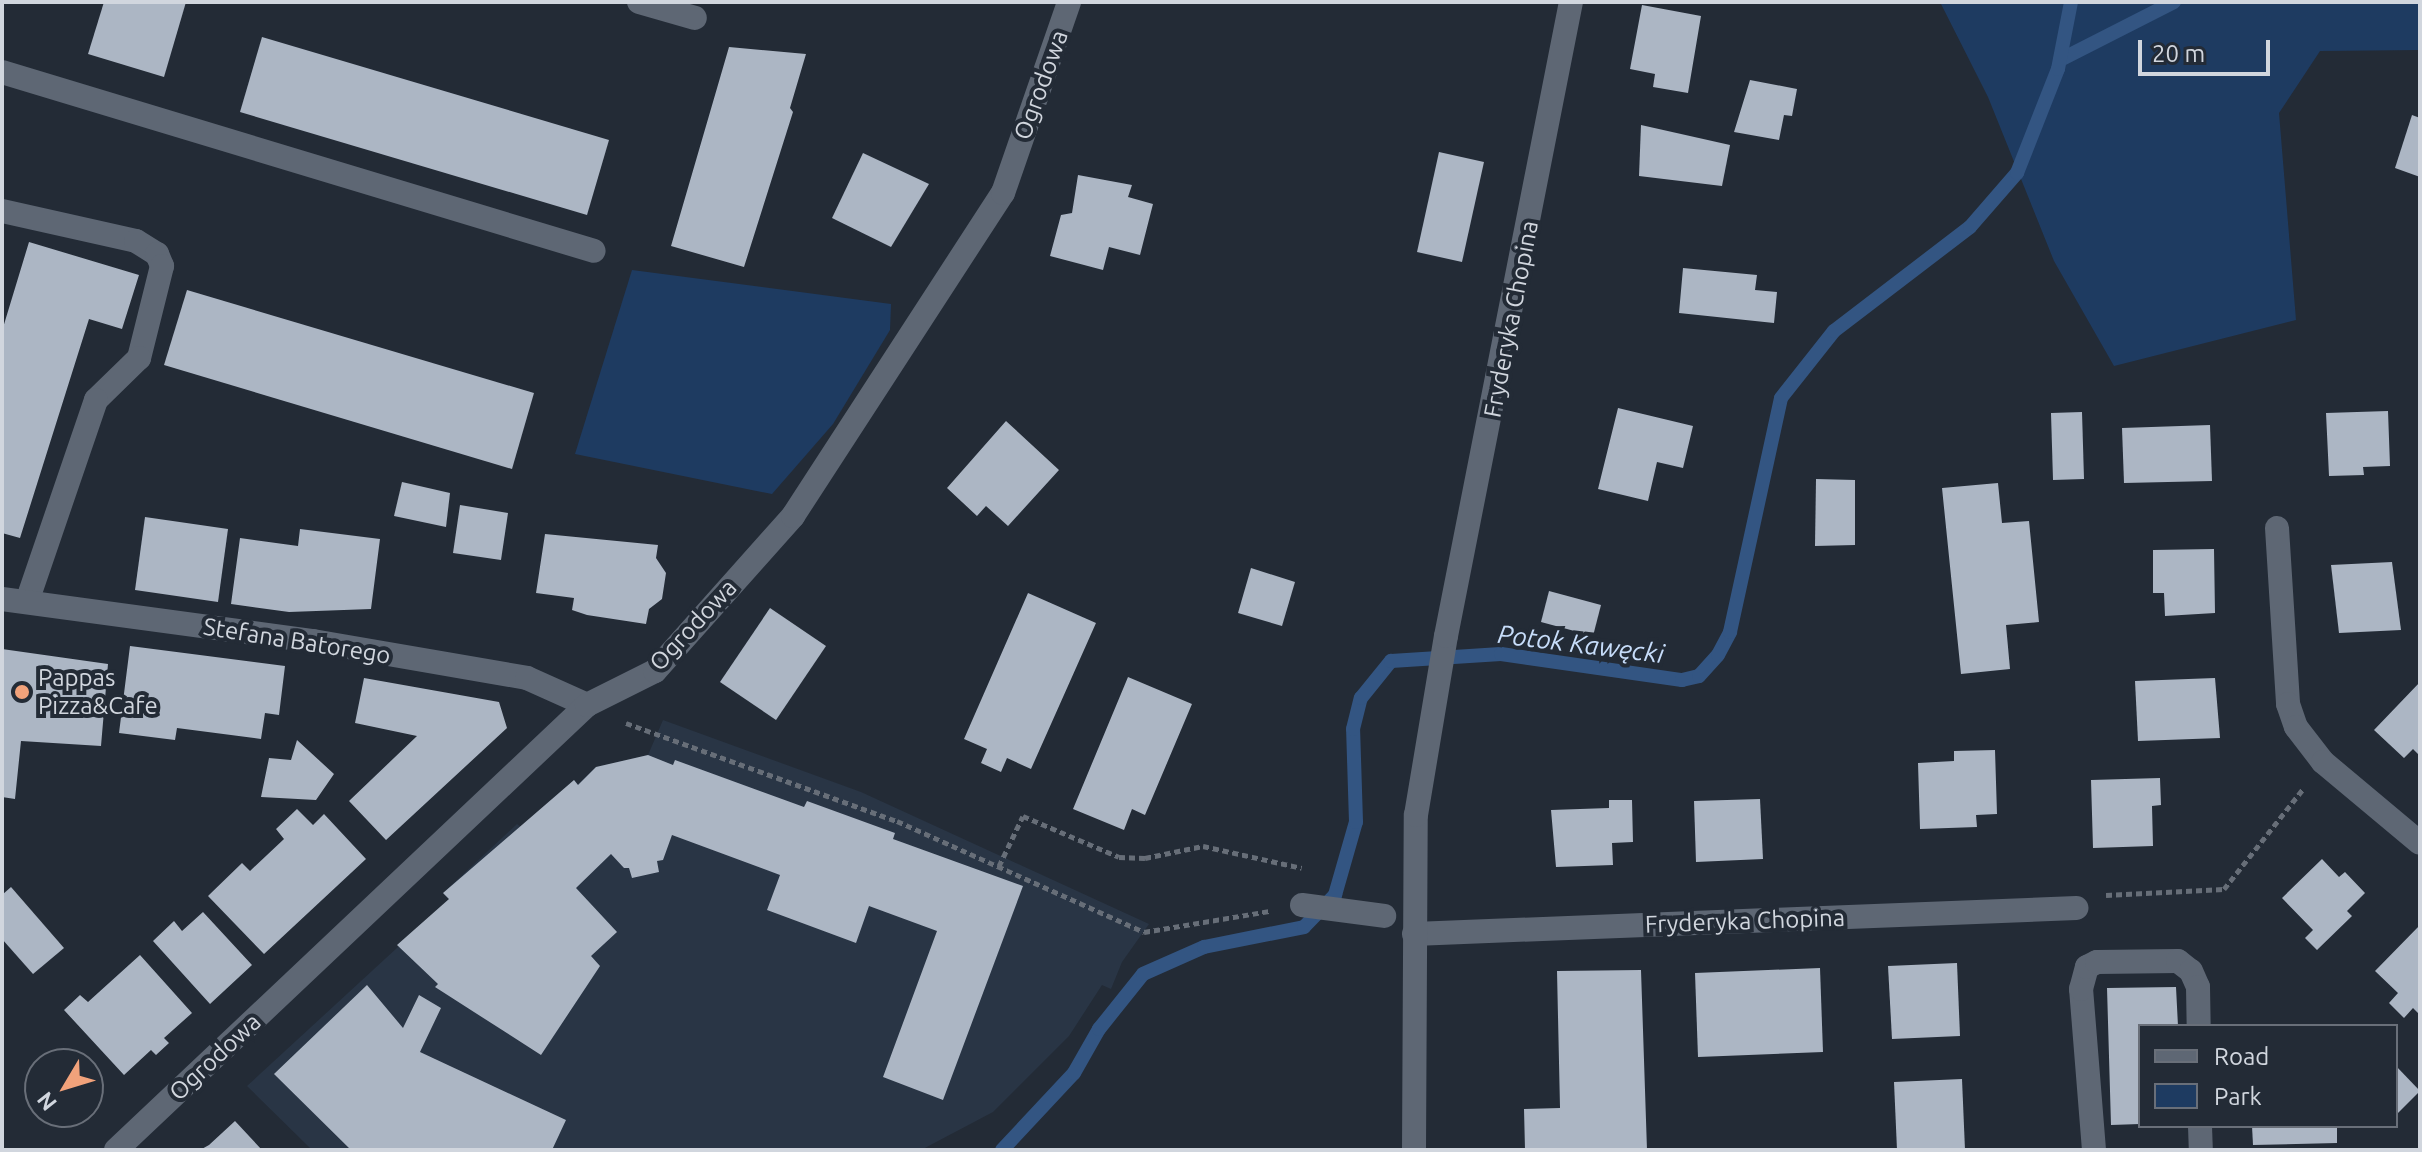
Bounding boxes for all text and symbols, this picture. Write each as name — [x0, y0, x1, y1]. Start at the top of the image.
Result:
scale bar — [2142, 24, 2274, 74]
street label: Ogrodowa — [1008, 26, 1074, 144]
text: 20 m — [2152, 40, 2205, 67]
street label: Fryderyka Chopina — [1478, 218, 1544, 420]
street label: Ogrodowa — [643, 573, 743, 677]
street label: Stefana Batorego — [201, 612, 393, 670]
water label: Potok Kawęcki — [1496, 618, 1666, 670]
place label: Pappas Pizza&Cafe — [38, 664, 158, 720]
marker: Pappas Pizza&Cafe — [13, 683, 31, 701]
street label: Fryderyka Chopina — [1644, 903, 1846, 939]
street label: Ogrodowa — [163, 1007, 267, 1107]
legend — [2138, 1024, 2398, 1128]
text: Road — [2214, 1043, 2269, 1070]
north arrow — [24, 1048, 104, 1128]
text: Park — [2214, 1083, 2262, 1110]
text: N — [31, 1088, 61, 1116]

